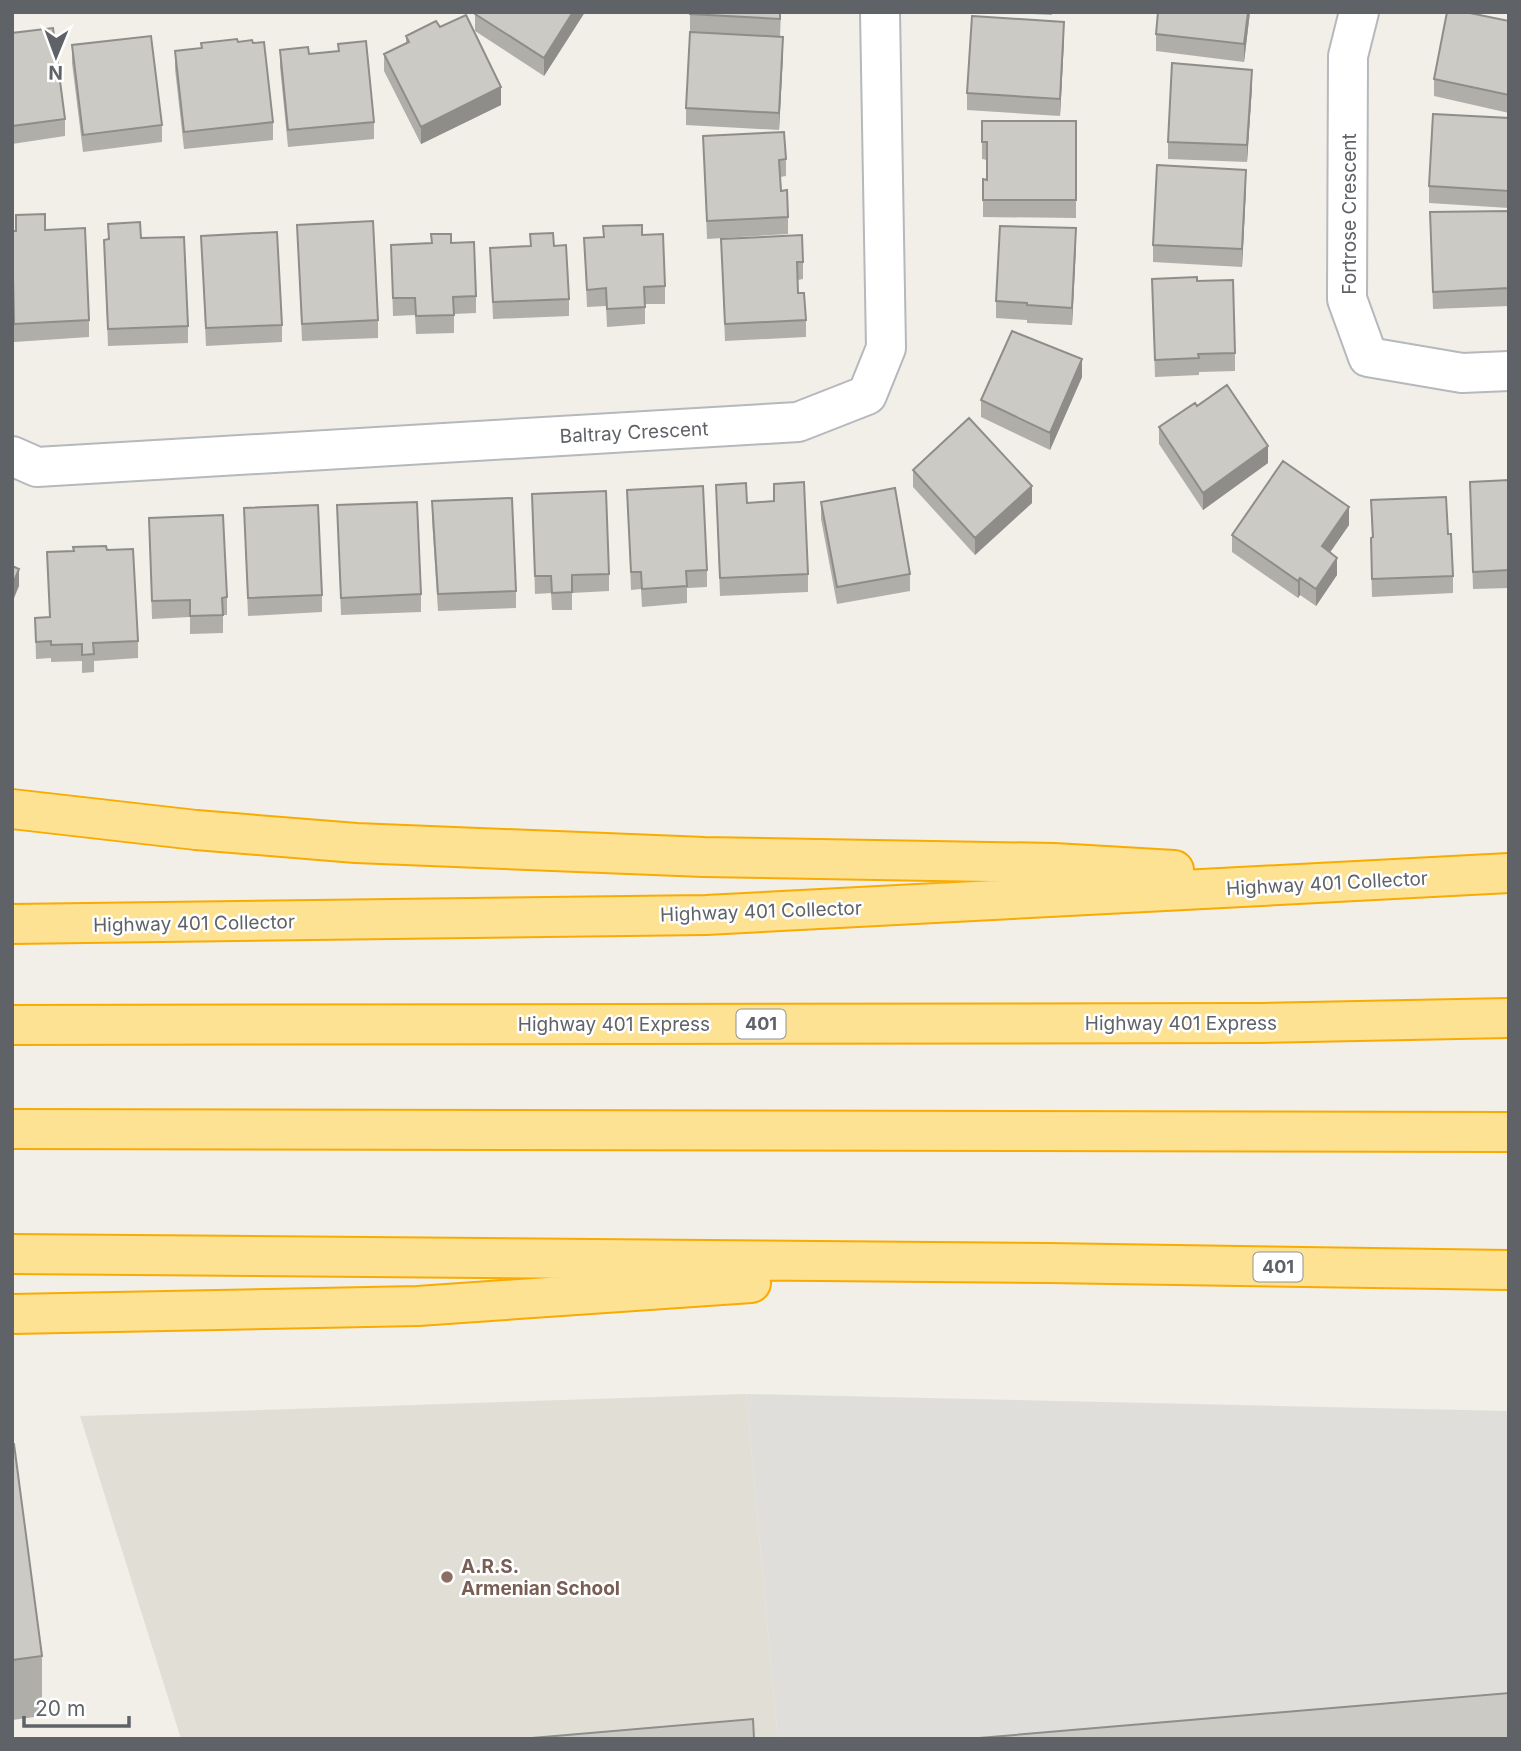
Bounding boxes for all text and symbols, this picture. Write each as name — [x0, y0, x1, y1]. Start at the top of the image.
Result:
north arrow — [21, 21, 91, 91]
text: N — [48, 61, 63, 84]
street label: Fortrose Crescent — [1338, 133, 1361, 295]
street label: Baltray Crescent — [559, 417, 709, 448]
street label: Highway 401 Collector — [1226, 867, 1428, 900]
street label: Highway 401 Collector — [660, 896, 862, 927]
street label: Highway 401 Collector — [93, 910, 295, 937]
road number: 401 — [736, 1009, 786, 1038]
street label: Highway 401 Express — [1085, 1012, 1277, 1035]
street label: Highway 401 Express — [518, 1013, 710, 1036]
road number: 401 — [1254, 1252, 1302, 1282]
place label: A.R.S. Armenian School — [461, 1555, 620, 1600]
marker: A.R.S. Armenian School — [439, 1569, 455, 1585]
scale bar — [24, 1684, 130, 1728]
text: 20 m — [35, 1696, 85, 1721]

